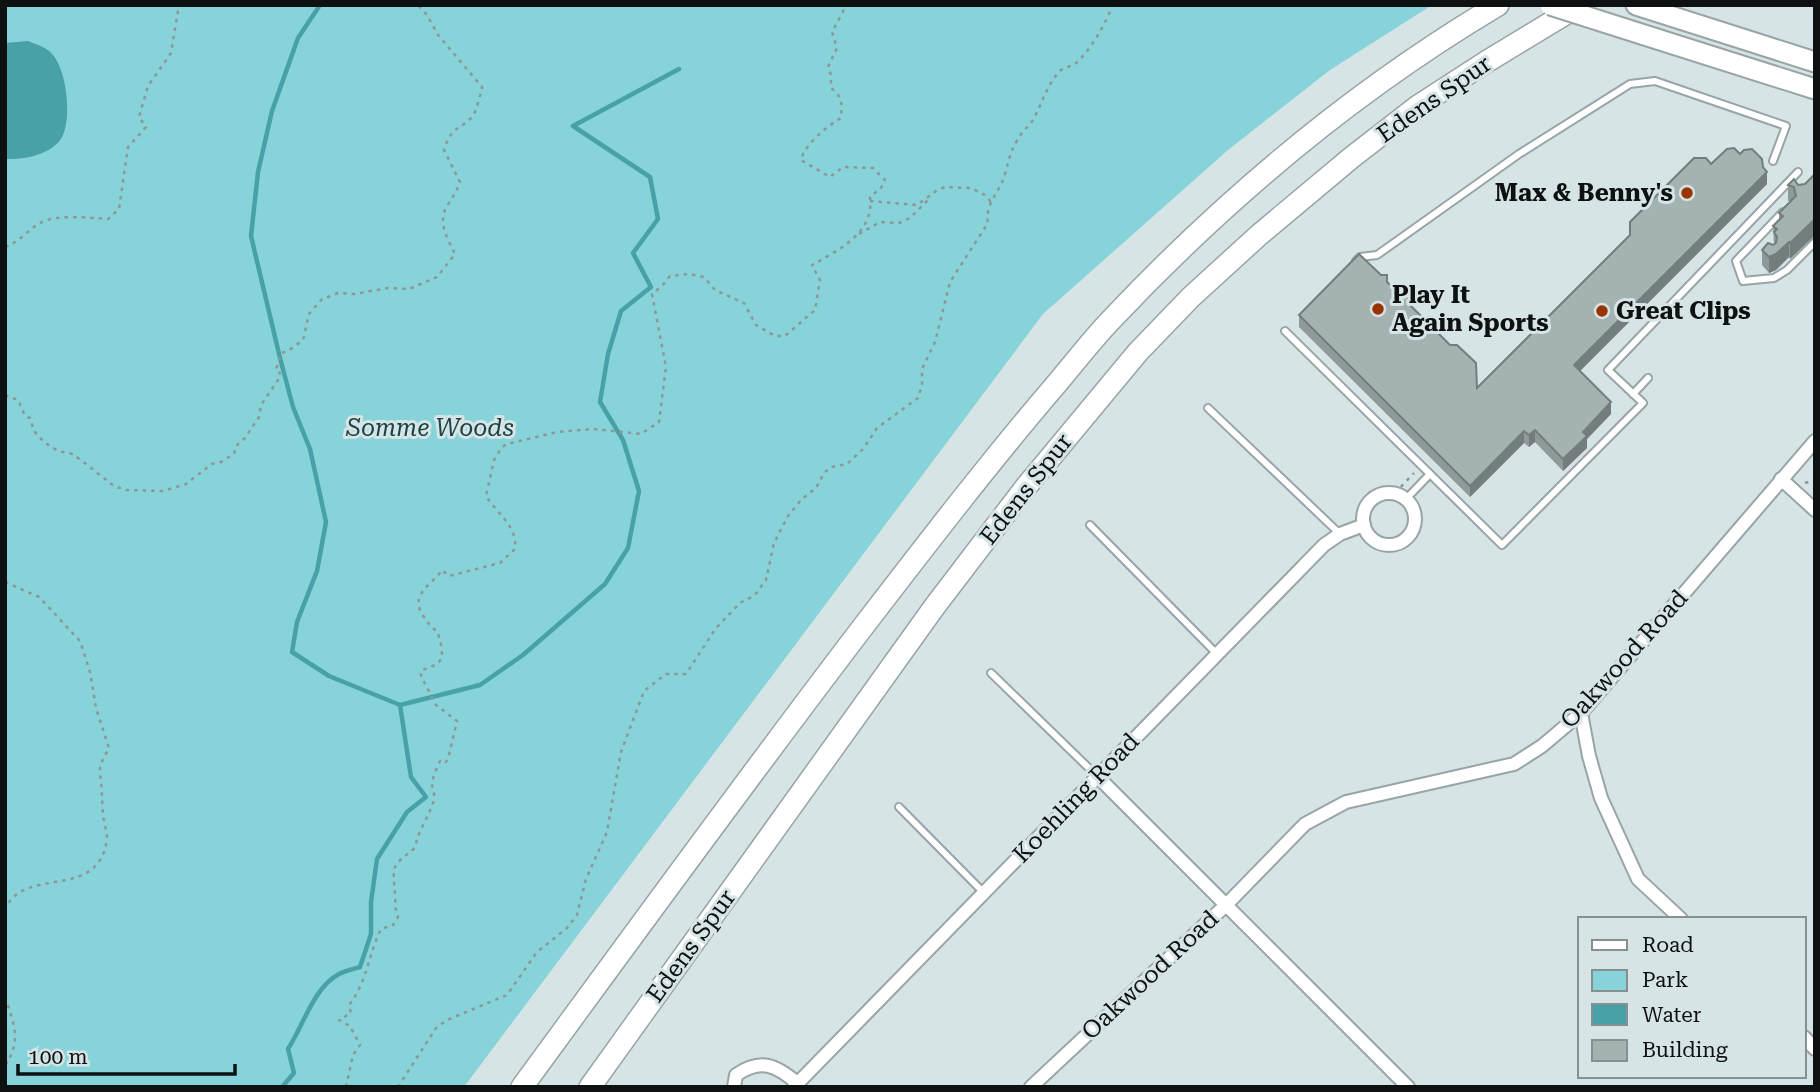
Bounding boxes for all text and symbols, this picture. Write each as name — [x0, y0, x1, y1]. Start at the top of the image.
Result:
street label: Edens Spur — [1372, 49, 1496, 148]
place label: Max & Benny's — [1495, 179, 1673, 207]
marker: Max & Benny's — [1679, 185, 1695, 201]
place label: Play It Again Sports — [1392, 281, 1549, 337]
place label: Great Clips — [1616, 297, 1751, 325]
marker: Play It Again Sports — [1370, 301, 1386, 317]
marker: Great Clips — [1594, 303, 1610, 319]
park label: Somme Woods — [345, 414, 514, 442]
street label: Edens Spur — [974, 428, 1078, 550]
street label: Oakwood Road — [1555, 584, 1693, 734]
street label: Koehling Road — [1007, 727, 1145, 869]
street label: Edens Spur — [641, 884, 741, 1008]
street label: Oakwood Road — [1076, 905, 1224, 1045]
legend — [1578, 917, 1806, 1078]
text: Road — [1642, 933, 1694, 957]
text: Park — [1642, 968, 1688, 992]
text: Water — [1642, 1003, 1702, 1027]
scale bar — [18, 1032, 234, 1076]
text: Building — [1642, 1038, 1728, 1062]
text: 100 m — [28, 1045, 88, 1069]

